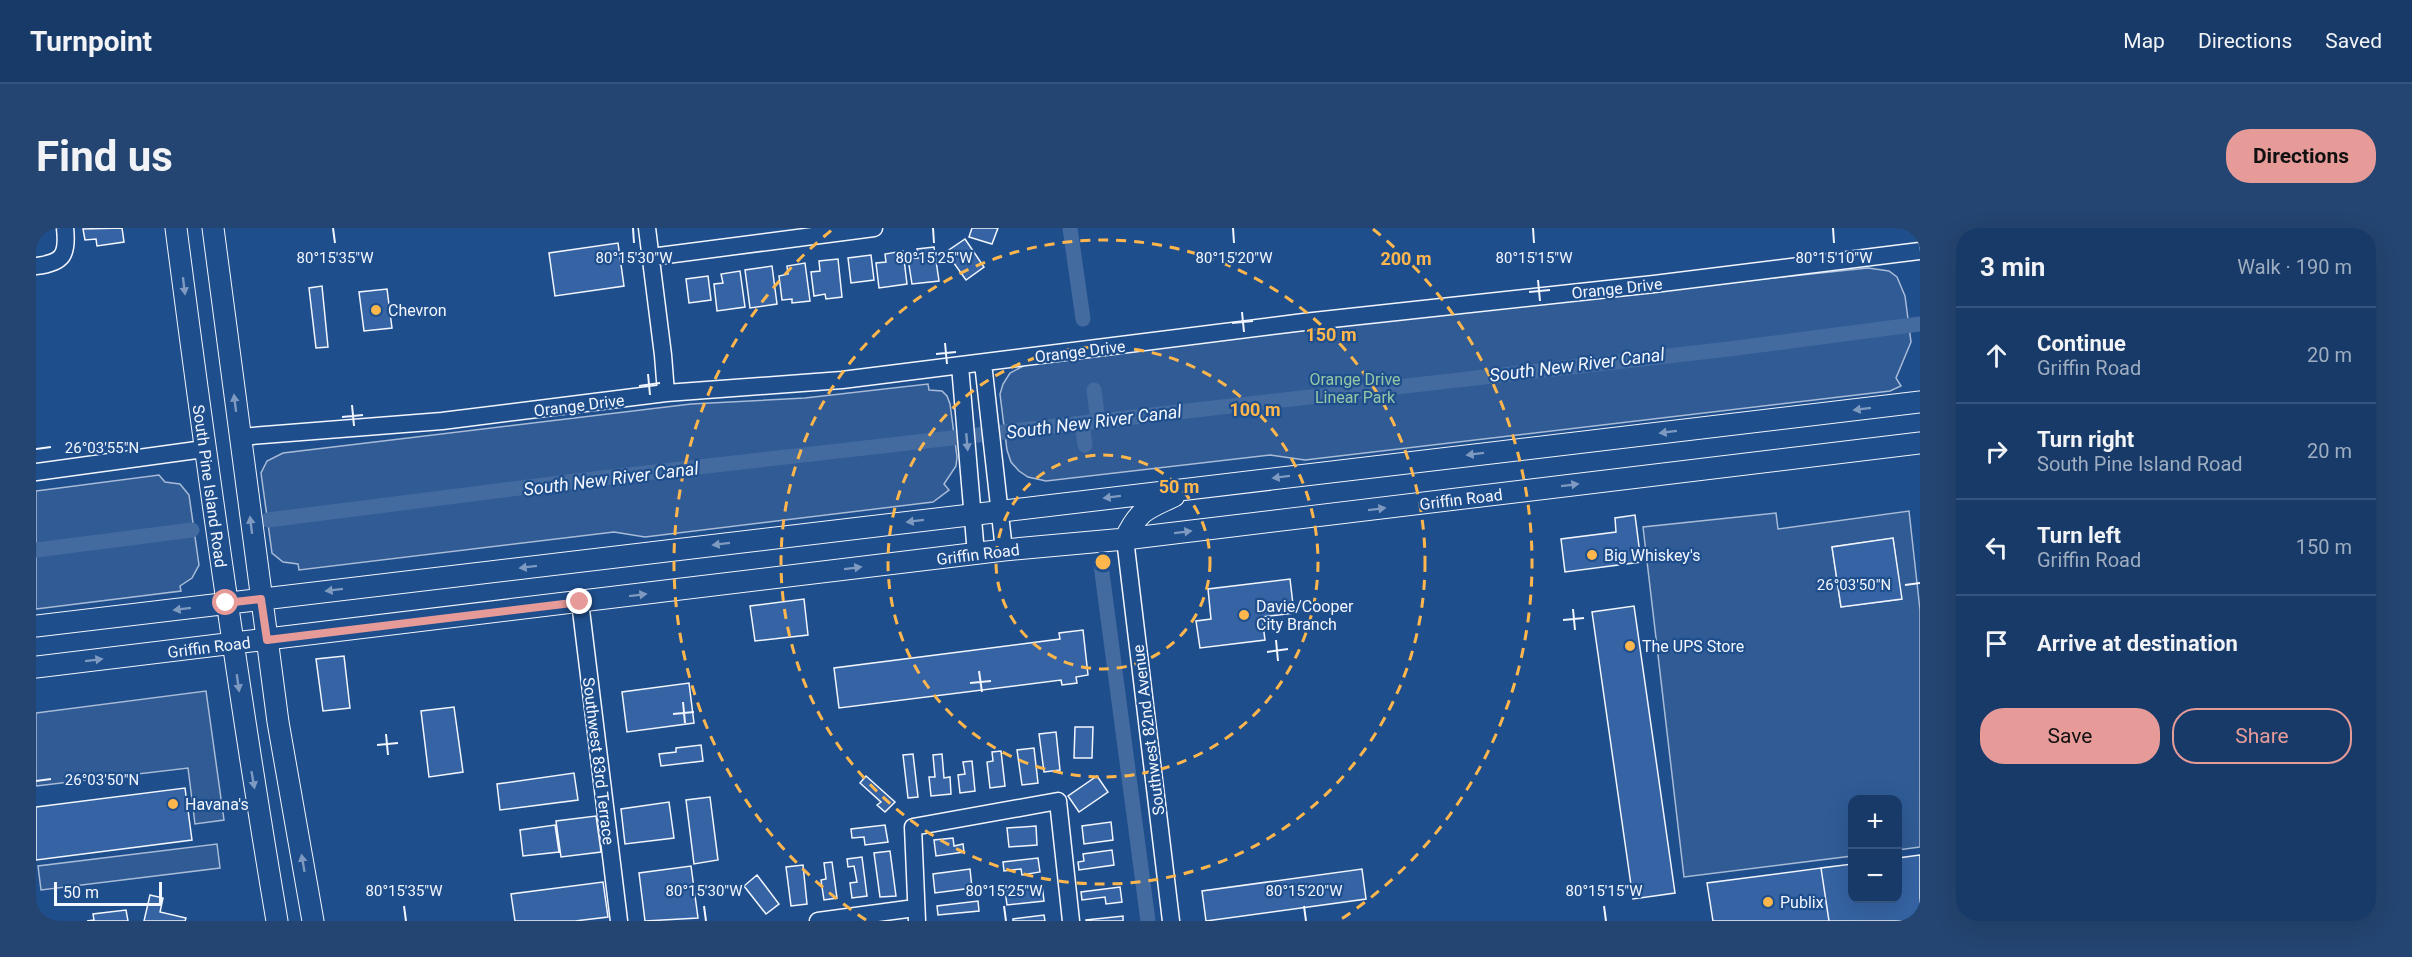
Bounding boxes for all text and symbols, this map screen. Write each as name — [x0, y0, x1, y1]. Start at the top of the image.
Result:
text: Turnpoint — [30, 25, 152, 58]
text: Map — [2123, 29, 2165, 53]
text: Directions — [2198, 29, 2292, 53]
text: Saved — [2325, 29, 2382, 53]
button: Directions — [2226, 129, 2376, 183]
text: Find us — [36, 132, 173, 181]
text: 200 m — [1380, 248, 1432, 269]
text: 80°15'35"W — [297, 249, 373, 267]
text: 80°15'30"W — [596, 249, 672, 267]
text: 80°15'25"W — [896, 249, 972, 267]
text: 80°15'20"W — [1196, 249, 1272, 267]
text: 80°15'15"W — [1496, 249, 1572, 267]
text: 80°15'10"W — [1796, 249, 1872, 267]
text: 3 min — [1980, 252, 2045, 282]
text: Walk · 190 m — [2237, 255, 2352, 279]
street label: Orange Drive — [1571, 274, 1663, 303]
one-way arrow — [179, 277, 188, 296]
place label: Chevron — [388, 301, 447, 320]
marker: Chevron — [369, 303, 383, 317]
text: 150 m — [1305, 324, 1357, 345]
text: Continue — [2037, 331, 2126, 356]
street label: Orange Drive — [1034, 337, 1126, 366]
icon: ahead — [1980, 339, 2013, 372]
water label: South New River Canal — [1488, 343, 1666, 386]
text: 20 m — [2307, 343, 2352, 367]
text: Griffin Road — [2037, 356, 2141, 380]
park label: Orange Drive Linear Park — [1309, 370, 1401, 407]
street label: Orange Drive — [533, 391, 625, 420]
one-way arrow — [230, 393, 240, 412]
text: 100 m — [1229, 399, 1281, 420]
water label: South New River Canal — [1005, 400, 1183, 443]
street label: South Pine Island Road — [189, 403, 230, 569]
one-way arrow — [1852, 404, 1871, 414]
one-way arrow — [1659, 427, 1678, 437]
text: Turn right — [2037, 427, 2134, 452]
one-way arrow — [962, 433, 972, 452]
icon: right — [1980, 435, 2013, 468]
text: 26°03'55"N — [65, 439, 139, 457]
text: 20 m — [2307, 439, 2352, 463]
one-way arrow — [1465, 450, 1484, 459]
text: South Pine Island Road — [2037, 452, 2243, 476]
water label: South New River Canal — [522, 457, 700, 500]
one-way arrow — [1271, 472, 1290, 482]
text: 50 m — [1159, 476, 1199, 497]
one-way arrow — [1561, 480, 1580, 490]
street label: Griffin Road — [1419, 485, 1504, 514]
one-way arrow — [1103, 493, 1122, 502]
one-way arrow — [1367, 504, 1386, 514]
one-way arrow — [247, 516, 256, 535]
one-way arrow — [905, 517, 924, 526]
text: Turn left — [2037, 523, 2121, 548]
one-way arrow — [1174, 528, 1193, 537]
icon: left — [1980, 531, 2013, 564]
text: 150 m — [2296, 535, 2352, 559]
one-way arrow — [712, 540, 731, 549]
street label: Griffin Road — [936, 540, 1021, 569]
place label: Big Whiskey's — [1604, 546, 1700, 565]
marker: Big Whiskey's — [1585, 548, 1599, 562]
text: Griffin Road — [2037, 548, 2141, 572]
centre of rings — [1093, 552, 1113, 572]
one-way arrow — [518, 563, 537, 572]
one-way arrow — [844, 563, 863, 573]
text: 26°03'50"N — [1817, 576, 1891, 594]
one-way arrow — [324, 586, 343, 595]
route end — [566, 588, 592, 614]
route start — [212, 589, 238, 615]
one-way arrow — [628, 590, 647, 599]
place label: Davie/Cooper City Branch — [1256, 597, 1354, 634]
one-way arrow — [173, 604, 192, 613]
marker: Davie/Cooper City Branch — [1237, 608, 1251, 622]
icon: arrive — [1980, 627, 2013, 660]
text: Arrive at destination — [2037, 631, 2238, 656]
street label: Griffin Road — [167, 633, 252, 662]
place label: The UPS Store — [1642, 637, 1744, 656]
marker: The UPS Store — [1623, 639, 1637, 653]
street label: Southwest 82nd Avenue — [1129, 644, 1168, 816]
one-way arrow — [85, 655, 104, 665]
one-way arrow — [233, 674, 242, 693]
street label: Southwest 83rd Terrace — [579, 676, 618, 846]
button: Save — [1980, 708, 2160, 764]
button: Share — [2172, 708, 2352, 764]
one-way arrow — [249, 770, 258, 789]
text: 26°03'50"N — [65, 771, 139, 789]
place label: Havana's — [185, 795, 249, 814]
map controls — [1848, 795, 1902, 903]
button: + — [1848, 795, 1902, 849]
marker: Havana's — [166, 797, 180, 811]
button: − — [1848, 849, 1902, 903]
one-way arrow — [298, 854, 307, 873]
scale bar — [54, 879, 162, 906]
text: 80°15'35"W — [366, 882, 442, 900]
text: 80°15'30"W — [666, 882, 742, 900]
text: 80°15'25"W — [966, 882, 1042, 900]
text: 80°15'20"W — [1266, 882, 1342, 900]
text: 80°15'15"W — [1566, 882, 1642, 900]
text: 50 m — [63, 883, 99, 902]
place label: Publix — [1780, 893, 1824, 912]
marker: Publix — [1761, 895, 1775, 909]

